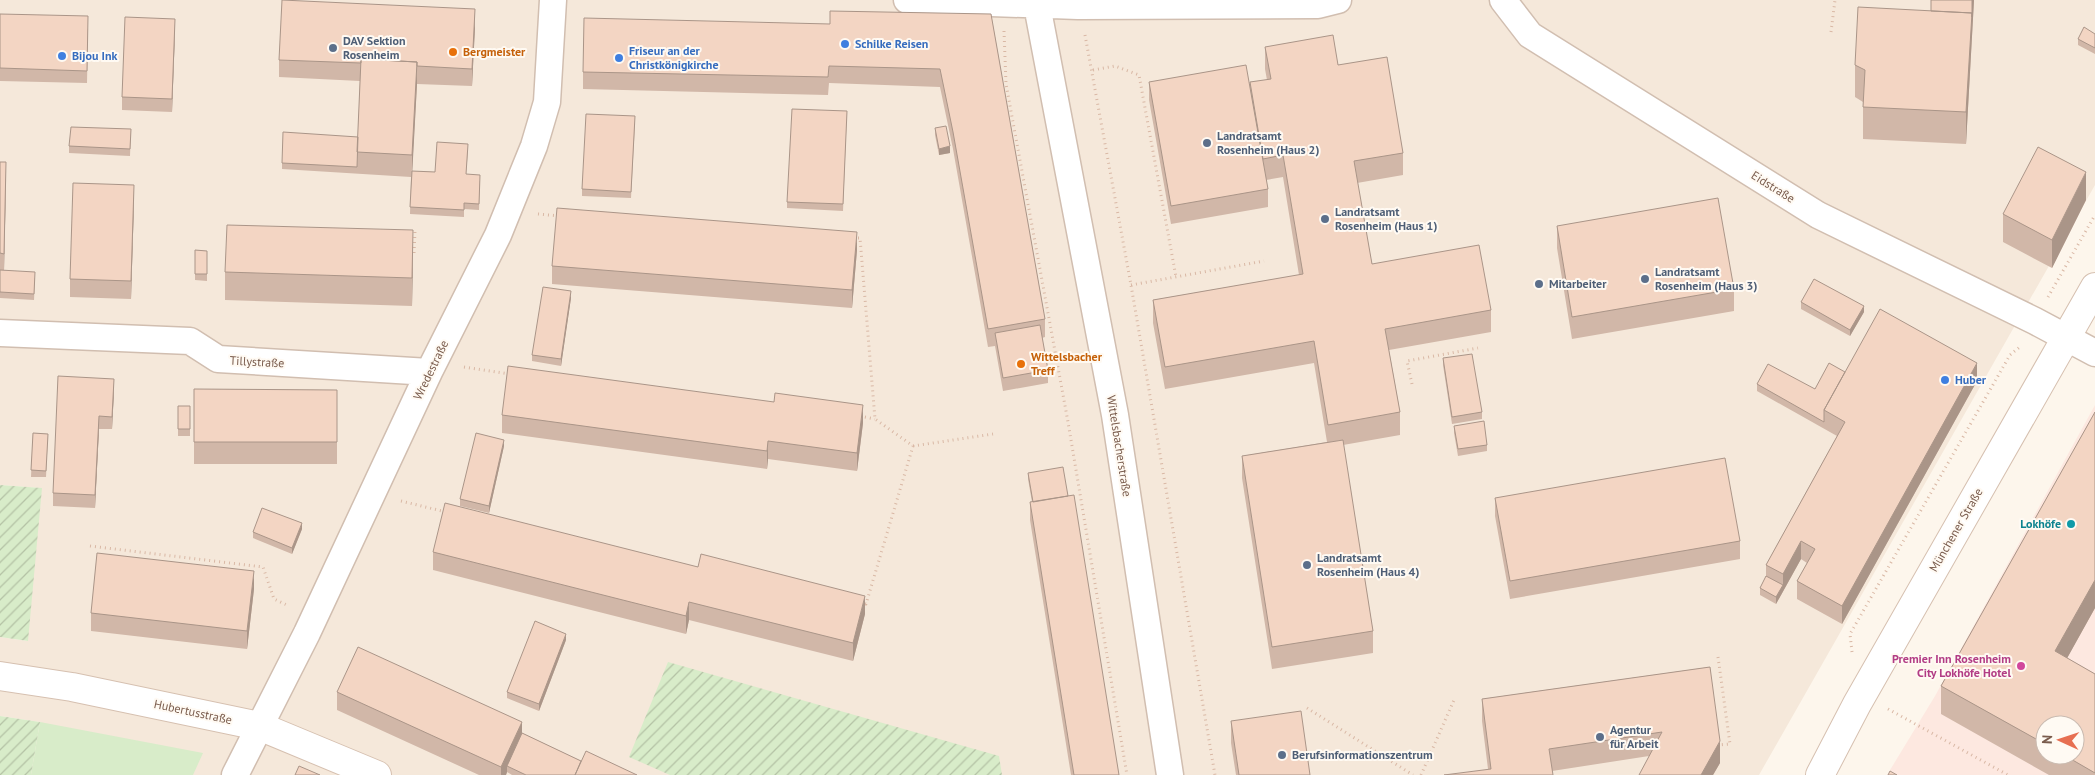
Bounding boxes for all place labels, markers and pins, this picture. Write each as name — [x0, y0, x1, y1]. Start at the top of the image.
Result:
place label: DAV Sektion Rosenheim — [343, 33, 406, 62]
place label: Schilke Reisen — [855, 36, 928, 51]
marker: Schilke Reisen — [839, 38, 851, 50]
marker: DAV Sektion Rosenheim — [327, 42, 339, 54]
place label: Friseur an der Christkönigkirche — [629, 43, 719, 72]
place label: Bergmeister — [463, 44, 526, 59]
marker: Bergmeister — [447, 46, 459, 58]
place label: Bijou Ink — [72, 48, 117, 63]
marker: Bijou Ink — [56, 50, 68, 62]
marker: Friseur an der Christkönigkirche — [613, 52, 625, 64]
place label: Landratsamt Rosenheim (Haus 2) — [1217, 128, 1319, 157]
marker: Landratsamt Rosenheim (Haus 2) — [1201, 137, 1213, 149]
place label: Landratsamt Rosenheim (Haus 1) — [1335, 204, 1437, 233]
marker: Landratsamt Rosenheim (Haus 1) — [1319, 213, 1331, 225]
place label: Landratsamt Rosenheim (Haus 3) — [1655, 264, 1757, 293]
marker: Landratsamt Rosenheim (Haus 3) — [1639, 273, 1651, 285]
place label: Mitarbeiter — [1549, 276, 1607, 291]
marker: Mitarbeiter — [1533, 278, 1545, 290]
place label: Wittelsbacher Treff — [1031, 349, 1103, 378]
marker: Wittelsbacher Treff — [1015, 358, 1027, 370]
place label: Huber — [1955, 372, 1987, 387]
marker: Huber — [1939, 374, 1951, 386]
place label: Lokhöfe — [2020, 516, 2061, 531]
marker: Lokhöfe — [2065, 518, 2077, 530]
place label: Landratsamt Rosenheim (Haus 4) — [1317, 550, 1419, 579]
marker: Landratsamt Rosenheim (Haus 4) — [1301, 559, 1313, 571]
place label: Premier Inn Rosenheim City Lokhöfe Hotel — [1892, 651, 2011, 680]
marker: Premier Inn Rosenheim City Lokhöfe Hotel — [2015, 660, 2027, 672]
place label: Agentur für Arbeit — [1610, 722, 1659, 751]
marker: Agentur für Arbeit — [1594, 731, 1606, 743]
place label: Berufsinformationszentrum — [1292, 747, 1433, 762]
marker: Berufsinformationszentrum — [1276, 749, 1288, 761]

